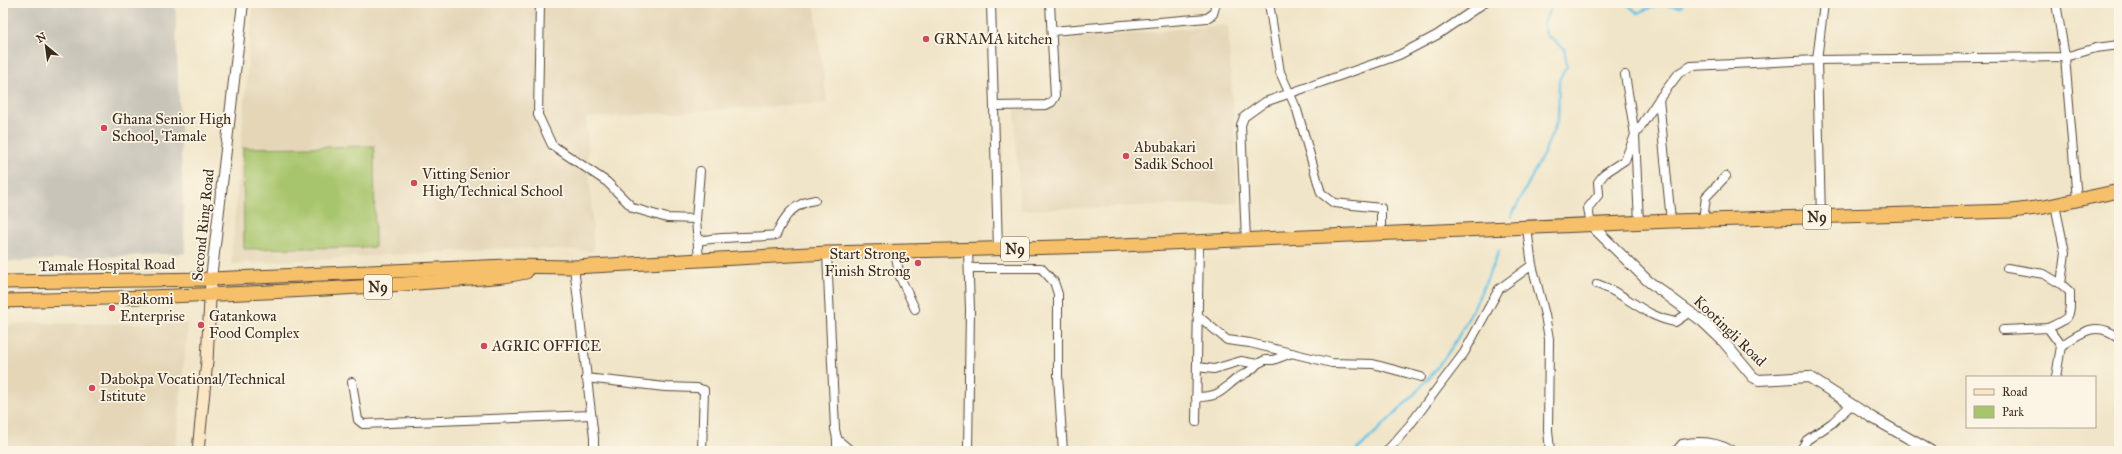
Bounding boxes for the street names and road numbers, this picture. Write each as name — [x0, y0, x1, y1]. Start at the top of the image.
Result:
street label: Second Ring Road — [188, 168, 218, 282]
road number: N9 — [1803, 205, 1831, 229]
road number: N9 — [1001, 237, 1029, 261]
street label: Tamale Hospital Road — [39, 255, 176, 275]
road number: N9 — [364, 275, 392, 299]
street label: Kootingli Road — [1690, 292, 1770, 370]

